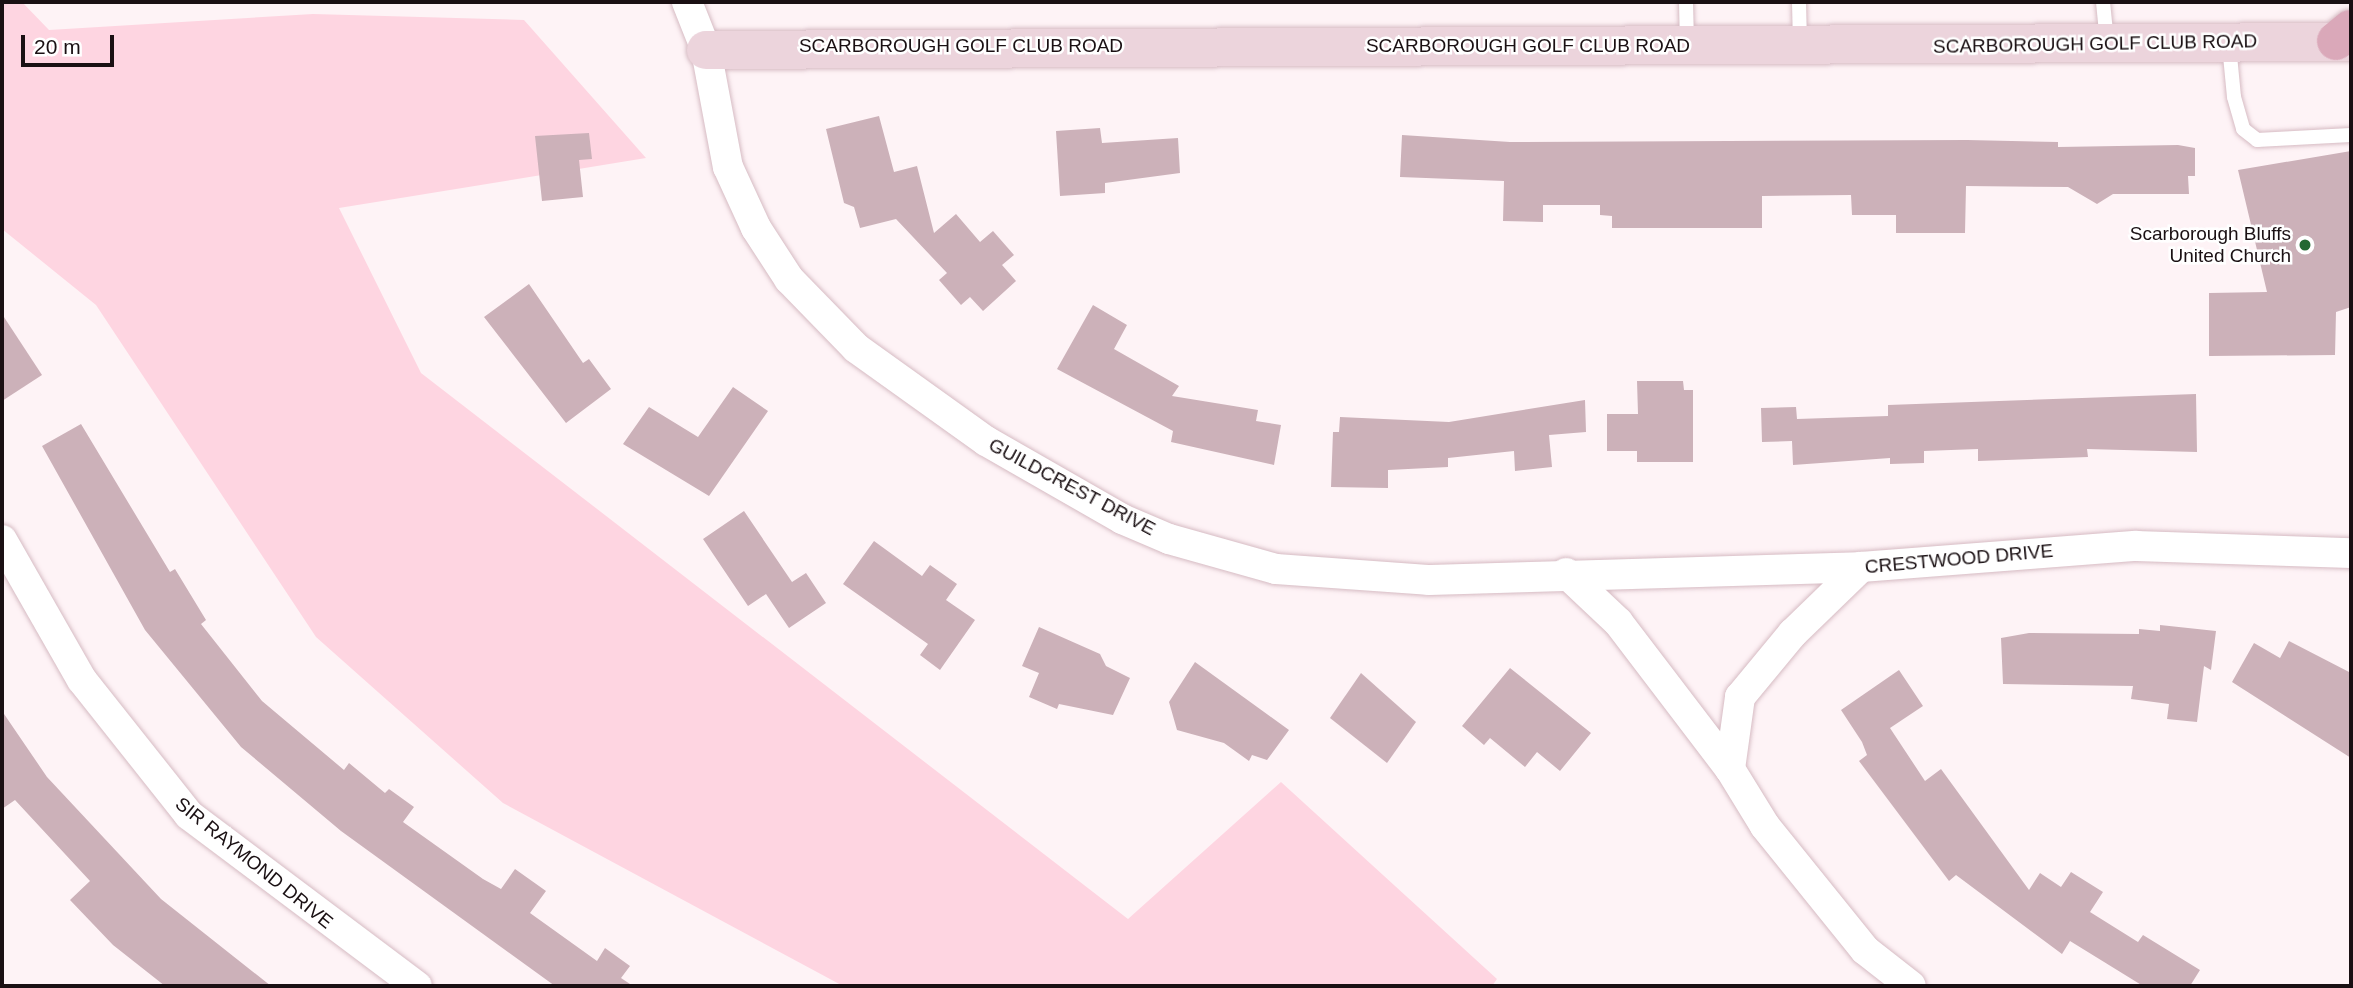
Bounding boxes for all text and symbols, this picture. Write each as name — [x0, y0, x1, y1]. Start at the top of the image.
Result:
scale bar — [24, 21, 117, 65]
street label: SCARBOROUGH GOLF CLUB ROAD — [1933, 30, 2257, 58]
text: 20 m — [34, 35, 81, 58]
street label: SCARBOROUGH GOLF CLUB ROAD — [799, 35, 1123, 57]
street label: SCARBOROUGH GOLF CLUB ROAD — [1366, 35, 1690, 57]
place label: Scarborough Bluffs United Church — [2130, 223, 2291, 267]
marker: Scarborough Bluffs United Church — [2297, 237, 2313, 253]
street label: GUILDCREST DRIVE — [985, 433, 1159, 541]
street label: CRESTWOOD DRIVE — [1864, 539, 2054, 579]
street label: SIR RAYMOND DRIVE — [171, 792, 337, 934]

